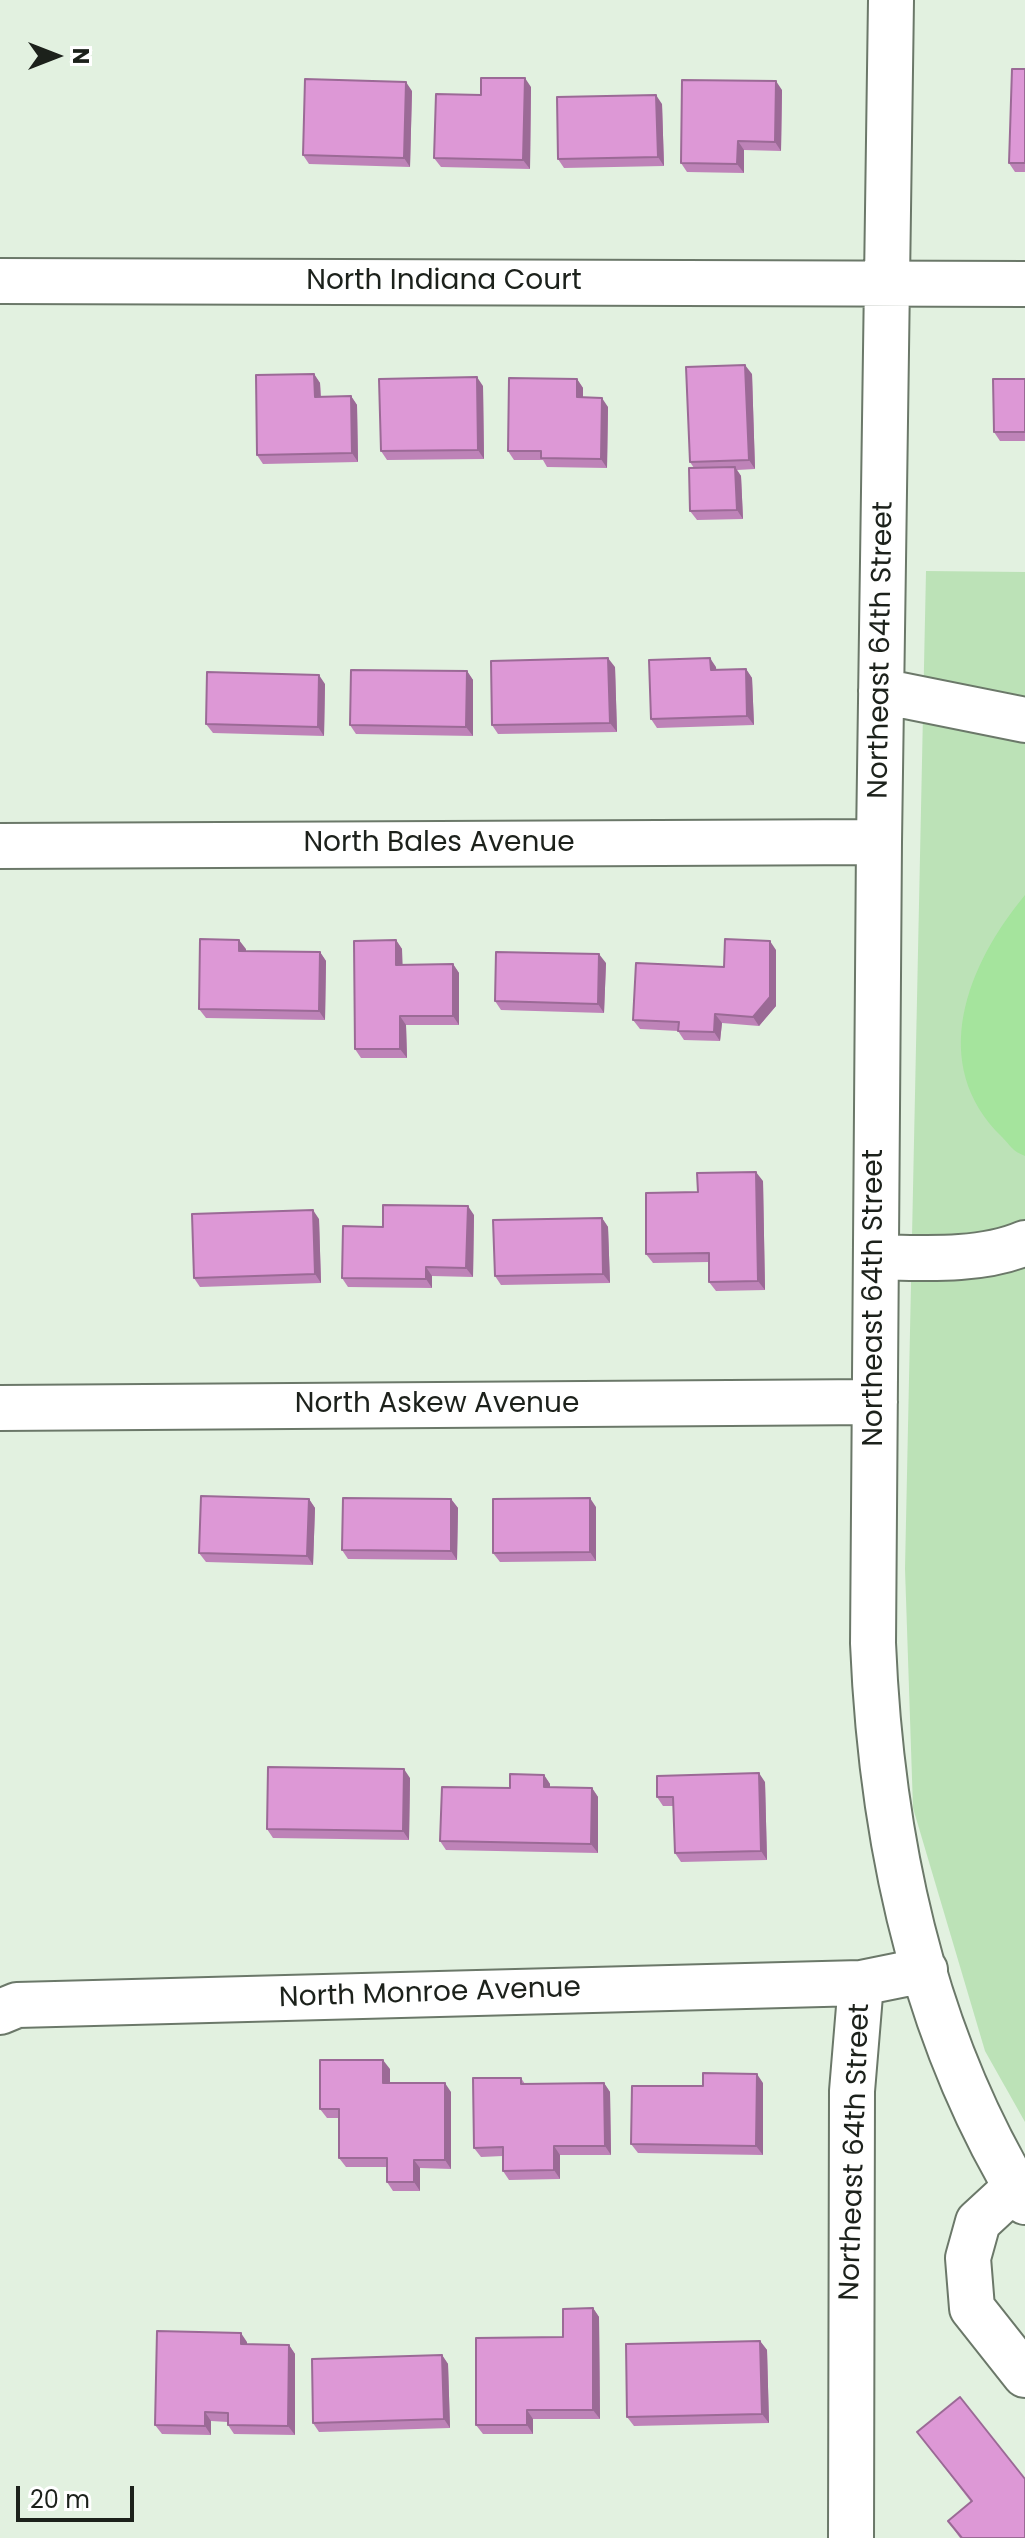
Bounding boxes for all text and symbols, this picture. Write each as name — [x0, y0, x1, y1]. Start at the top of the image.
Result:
north arrow — [16, 16, 96, 96]
text: N — [65, 48, 96, 64]
street label: North Indiana Court — [306, 265, 582, 299]
street label: Northeast 64th Street — [863, 501, 901, 799]
street label: North Bales Avenue — [303, 827, 575, 861]
street label: Northeast 64th Street — [858, 1149, 892, 1447]
street label: North Askew Avenue — [295, 1388, 579, 1422]
street label: North Monroe Avenue — [279, 1972, 581, 2016]
street label: Northeast 64th Street — [834, 2003, 878, 2301]
scale bar — [20, 2470, 138, 2520]
text: 20 m — [30, 2483, 90, 2516]

